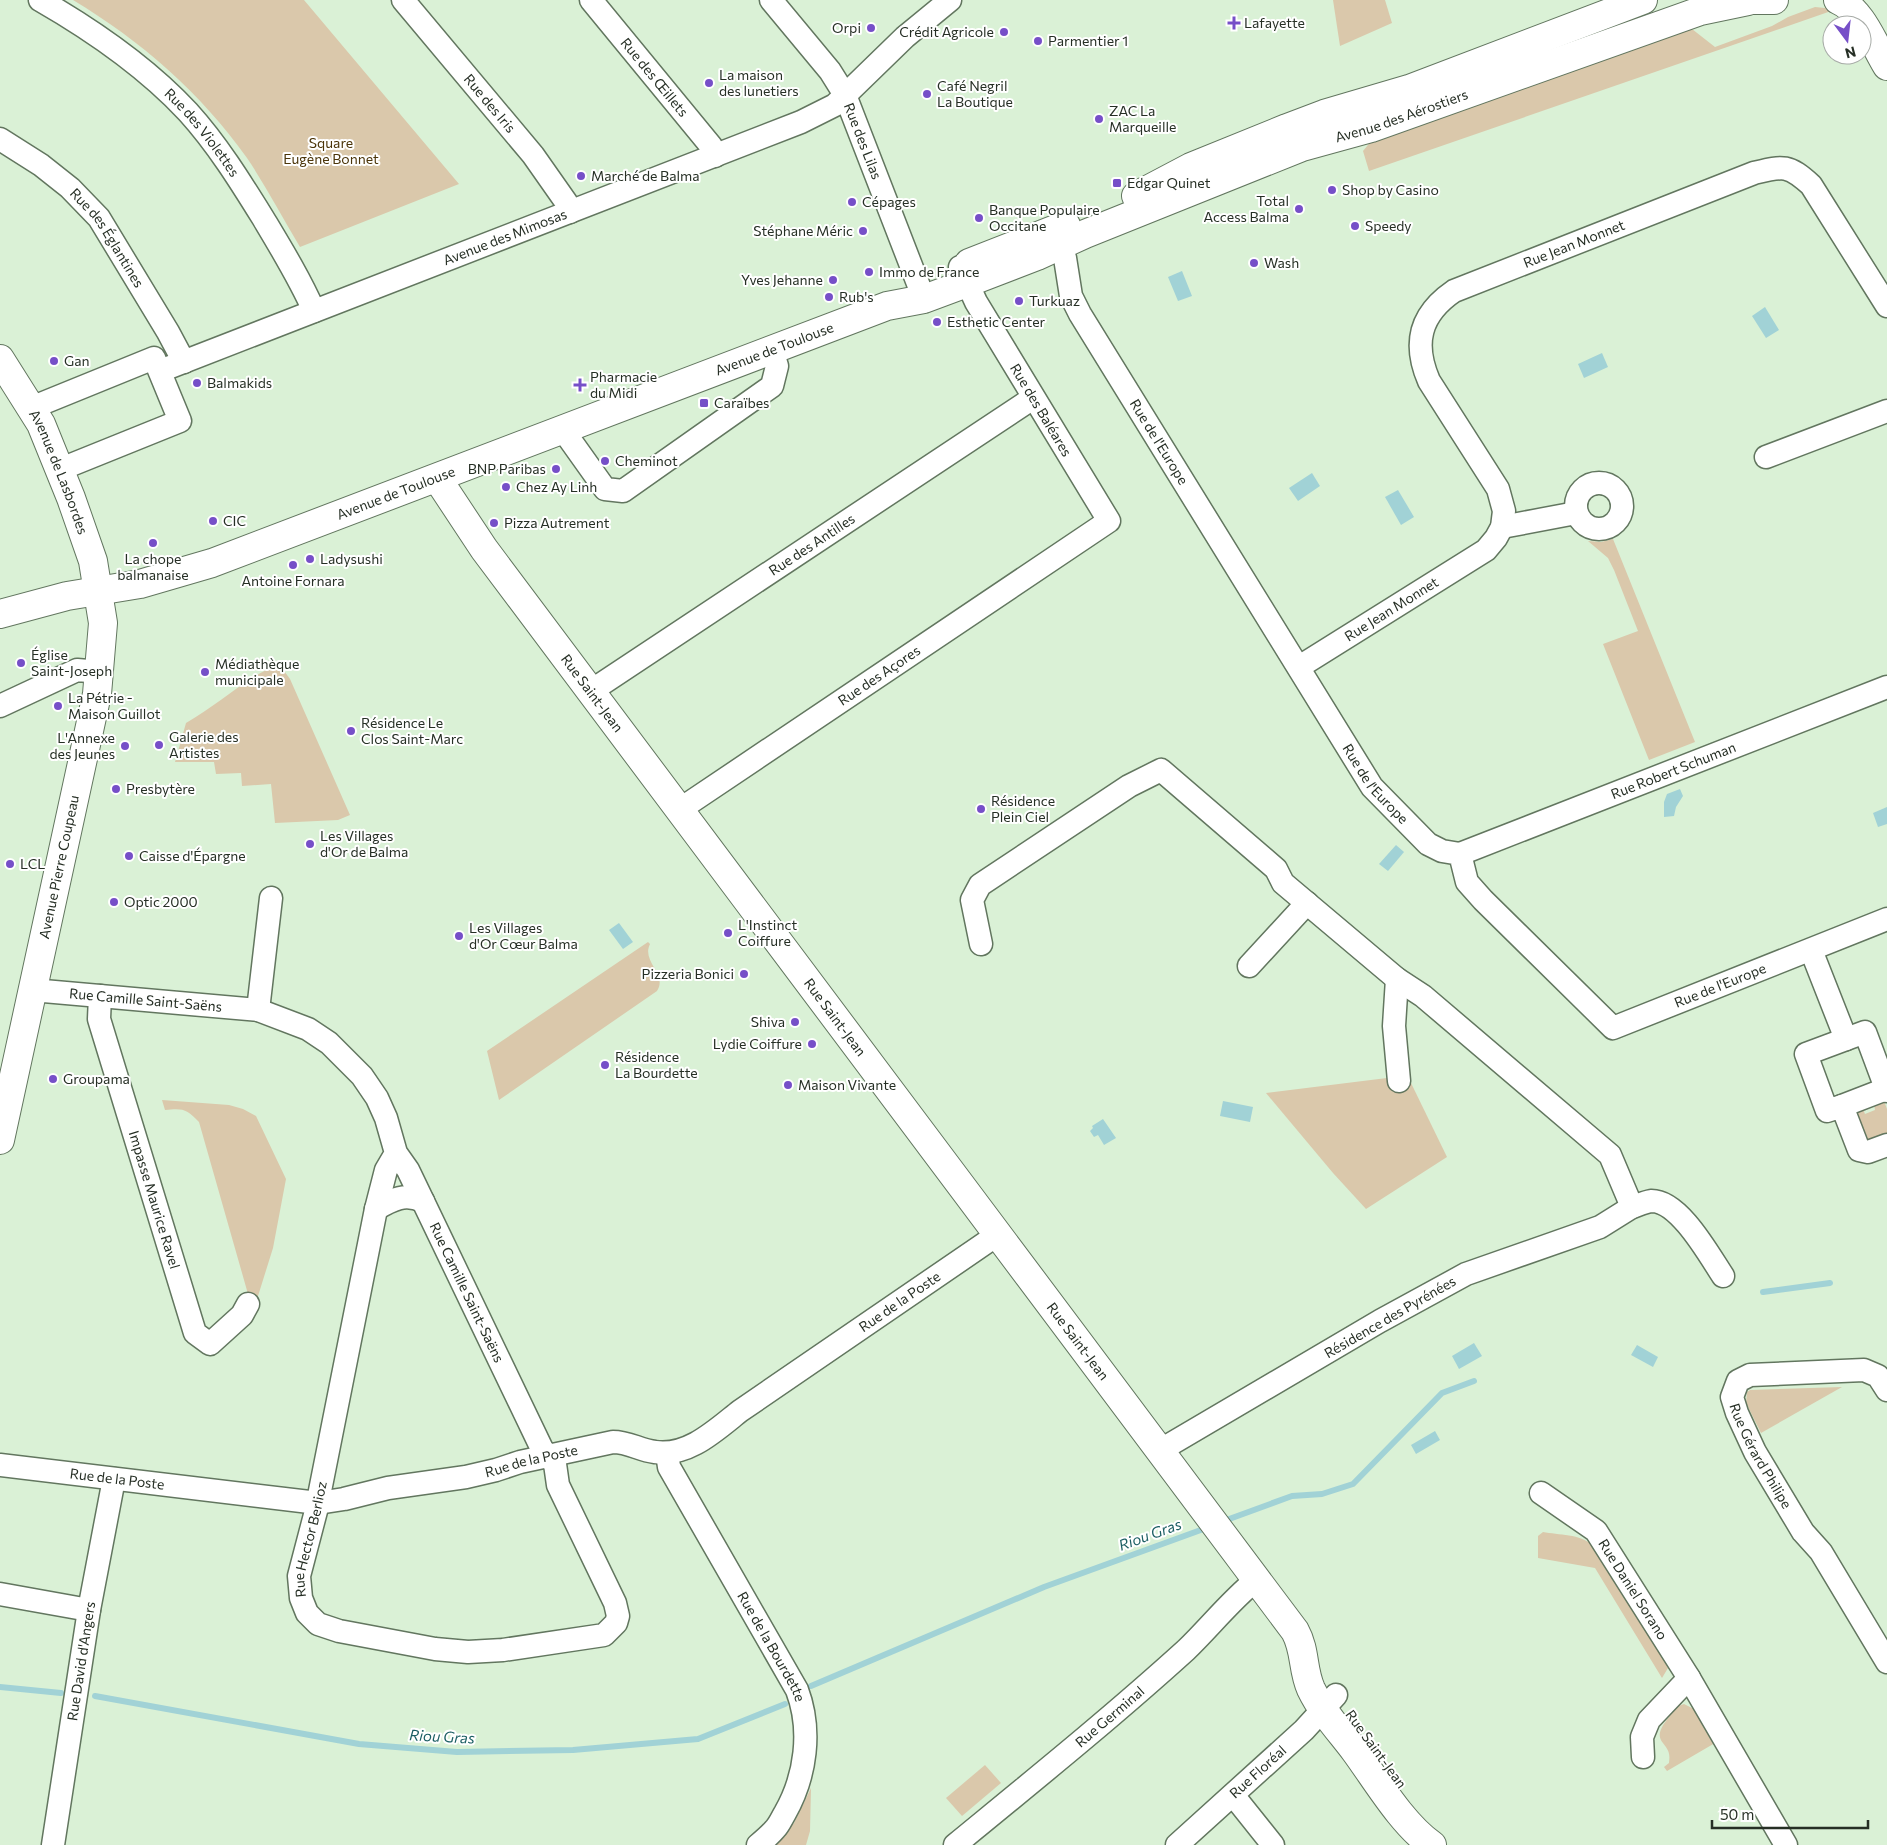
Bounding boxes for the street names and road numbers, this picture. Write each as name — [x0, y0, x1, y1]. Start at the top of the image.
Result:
street label: Rue des Œillets — [617, 34, 692, 120]
street label: Rue des Iris — [461, 70, 520, 136]
street label: Rue des Violettes — [161, 84, 243, 180]
street label: Avenue des Aérostiers — [1333, 85, 1470, 146]
street label: Rue des Lilas — [841, 100, 886, 182]
street label: Rue des Églantines — [67, 184, 148, 290]
street label: Avenue des Mimosas — [440, 205, 569, 268]
street label: Rue Jean Monnet — [1521, 216, 1627, 271]
street label: Avenue de Toulouse — [713, 318, 836, 379]
street label: Rue des Baléares — [1007, 360, 1076, 459]
street label: Rue de l'Europe — [1127, 396, 1192, 488]
street label: Avenue de Lasbordes — [26, 406, 92, 536]
street label: Avenue de Toulouse — [334, 462, 457, 523]
street label: Rue des Antilles — [765, 510, 858, 579]
street label: Rue Jean Monnet — [1341, 573, 1441, 645]
street label: Rue des Açores — [834, 641, 923, 709]
street label: Rue Saint-Jean — [558, 651, 627, 735]
street label: Rue Robert Schuman — [1608, 738, 1738, 802]
street label: Rue de l'Europe — [1339, 740, 1412, 827]
street label: Avenue Pierre Coupeau — [35, 793, 82, 940]
street label: Rue de l'Europe — [1672, 959, 1768, 1011]
street label: Rue Saint-Jean — [801, 975, 870, 1059]
street label: Rue Camille Saint-Saëns — [68, 984, 223, 1015]
street label: Impasse Maurice Ravel — [126, 1128, 184, 1271]
street label: Rue Camille Saint-Saëns — [426, 1220, 508, 1365]
street label: Rue de la Poste — [855, 1267, 943, 1335]
street label: Résidence des Pyrénées — [1321, 1272, 1459, 1361]
street label: Rue Saint-Jean — [1044, 1299, 1113, 1383]
street label: Rue Gérard Philipe — [1726, 1401, 1796, 1511]
street label: Rue de la Poste — [483, 1441, 579, 1480]
street label: Rue de la Poste — [69, 1464, 165, 1493]
street label: Rue Hector Berlioz — [290, 1480, 330, 1598]
street label: Rue Daniel Sorano — [1595, 1536, 1672, 1643]
street label: Rue de la Bourdette — [734, 1588, 809, 1703]
street label: Rue David d'Angers — [63, 1600, 98, 1722]
street label: Rue Germinal — [1071, 1682, 1147, 1750]
street label: Rue Saint-Jean — [1342, 1706, 1411, 1791]
street label: Rue Floréal — [1226, 1741, 1289, 1802]

